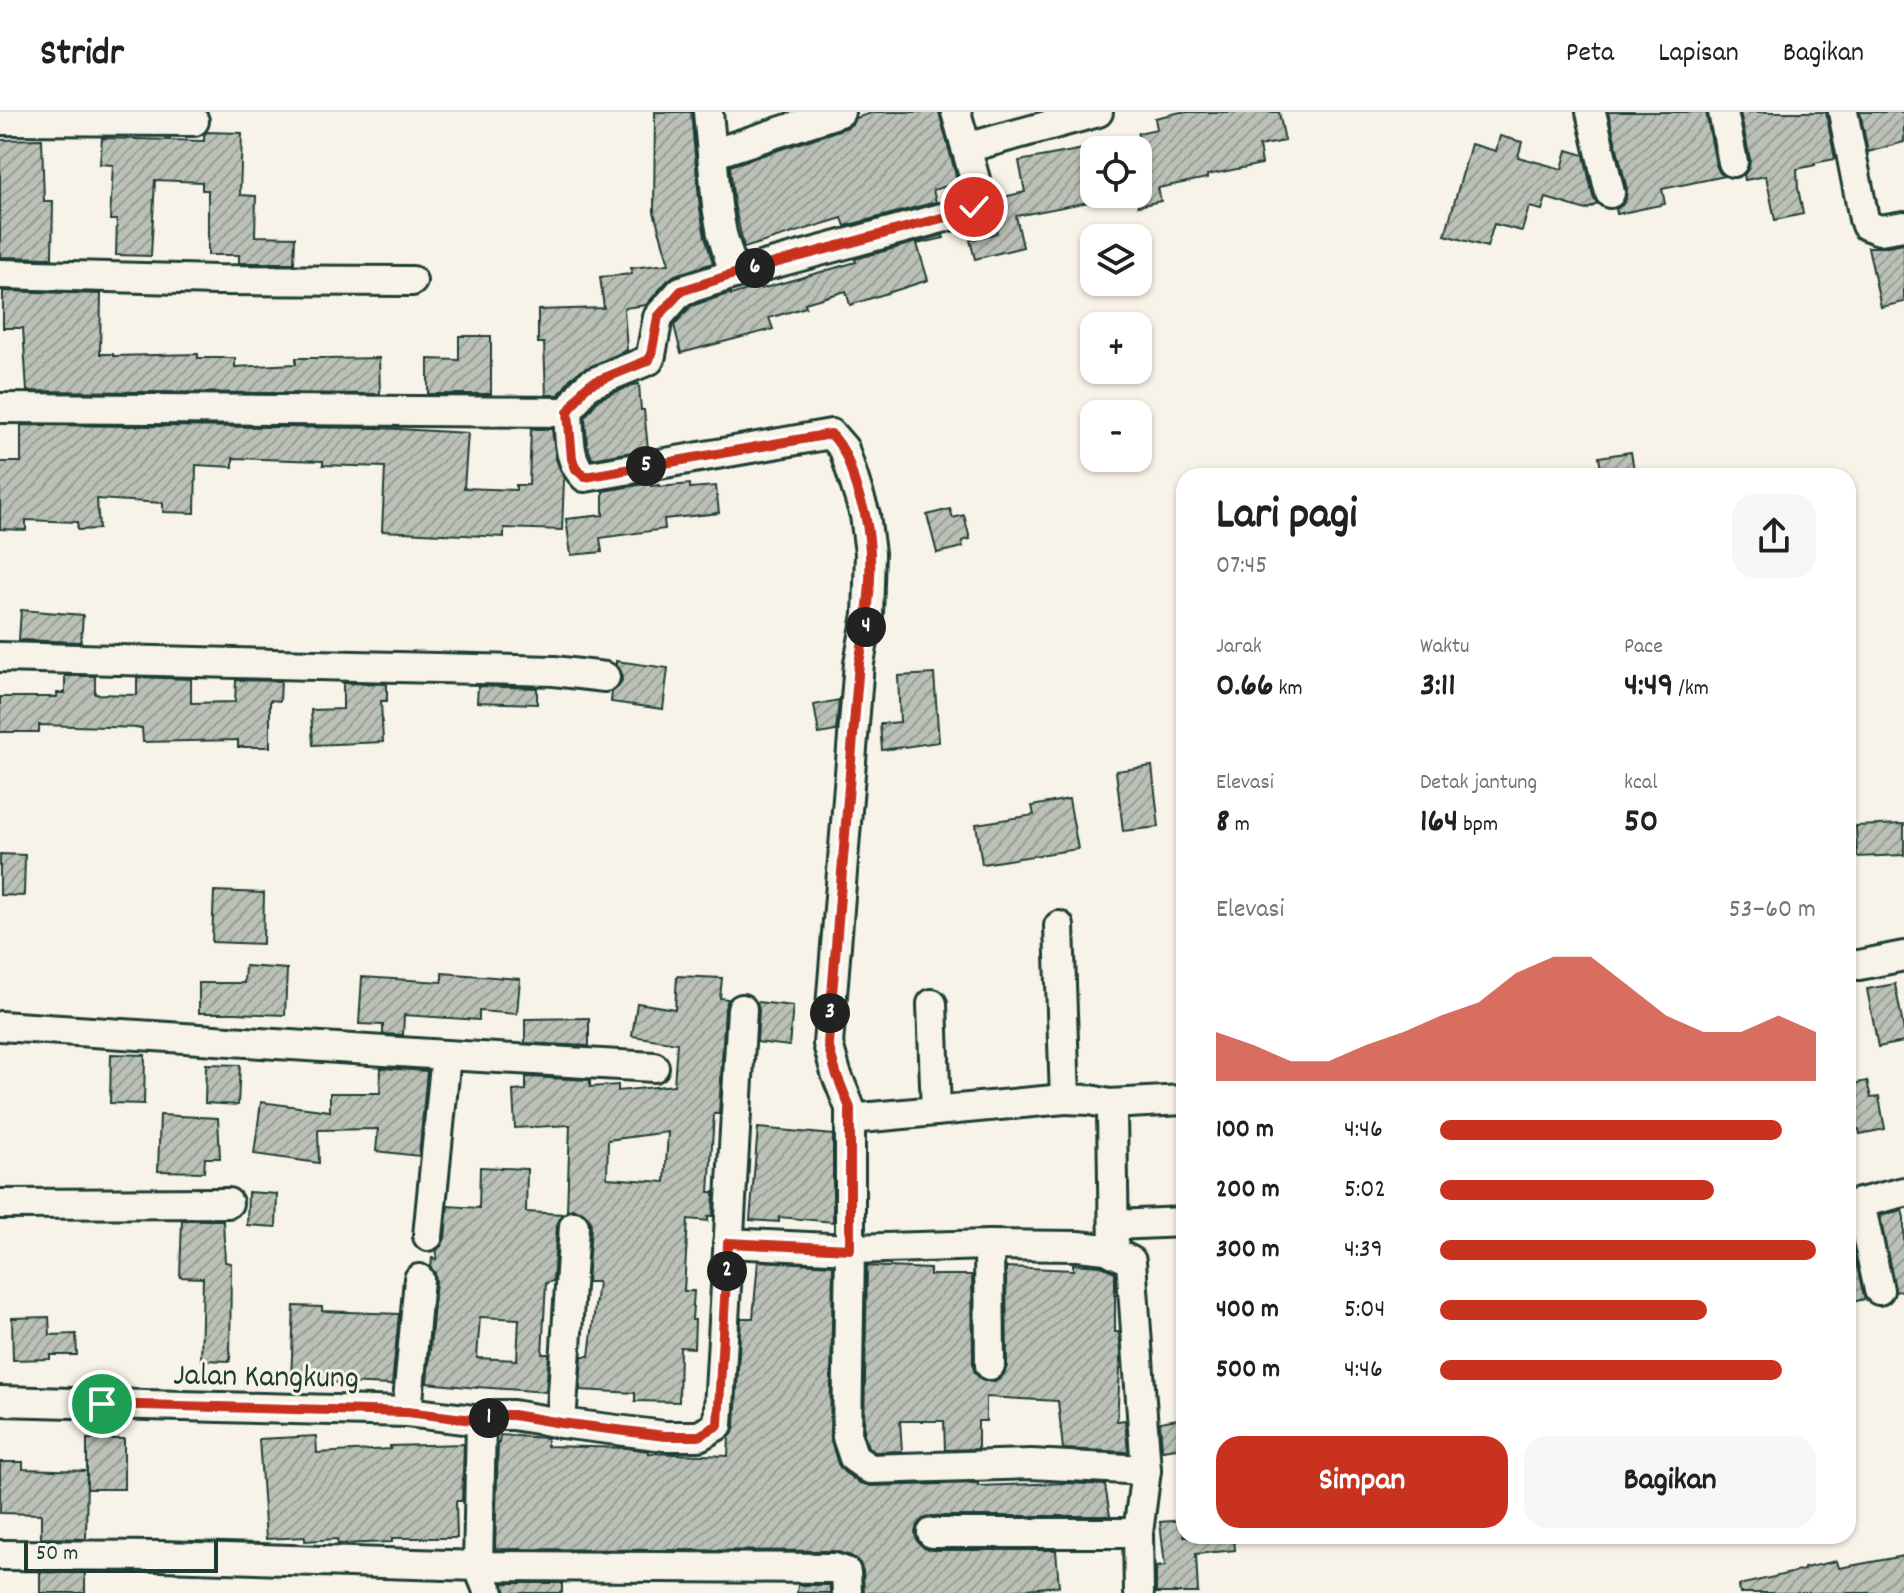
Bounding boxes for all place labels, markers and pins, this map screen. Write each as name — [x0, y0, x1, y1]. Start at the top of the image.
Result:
pin — [940, 173, 1008, 241]
pin: 6 — [735, 248, 775, 288]
pin: 5 — [626, 446, 666, 486]
pin: 4 — [846, 607, 886, 647]
pin: 3 — [810, 993, 850, 1033]
pin: 2 — [707, 1251, 747, 1291]
pin — [68, 1370, 136, 1438]
pin: 1 — [469, 1398, 509, 1438]

